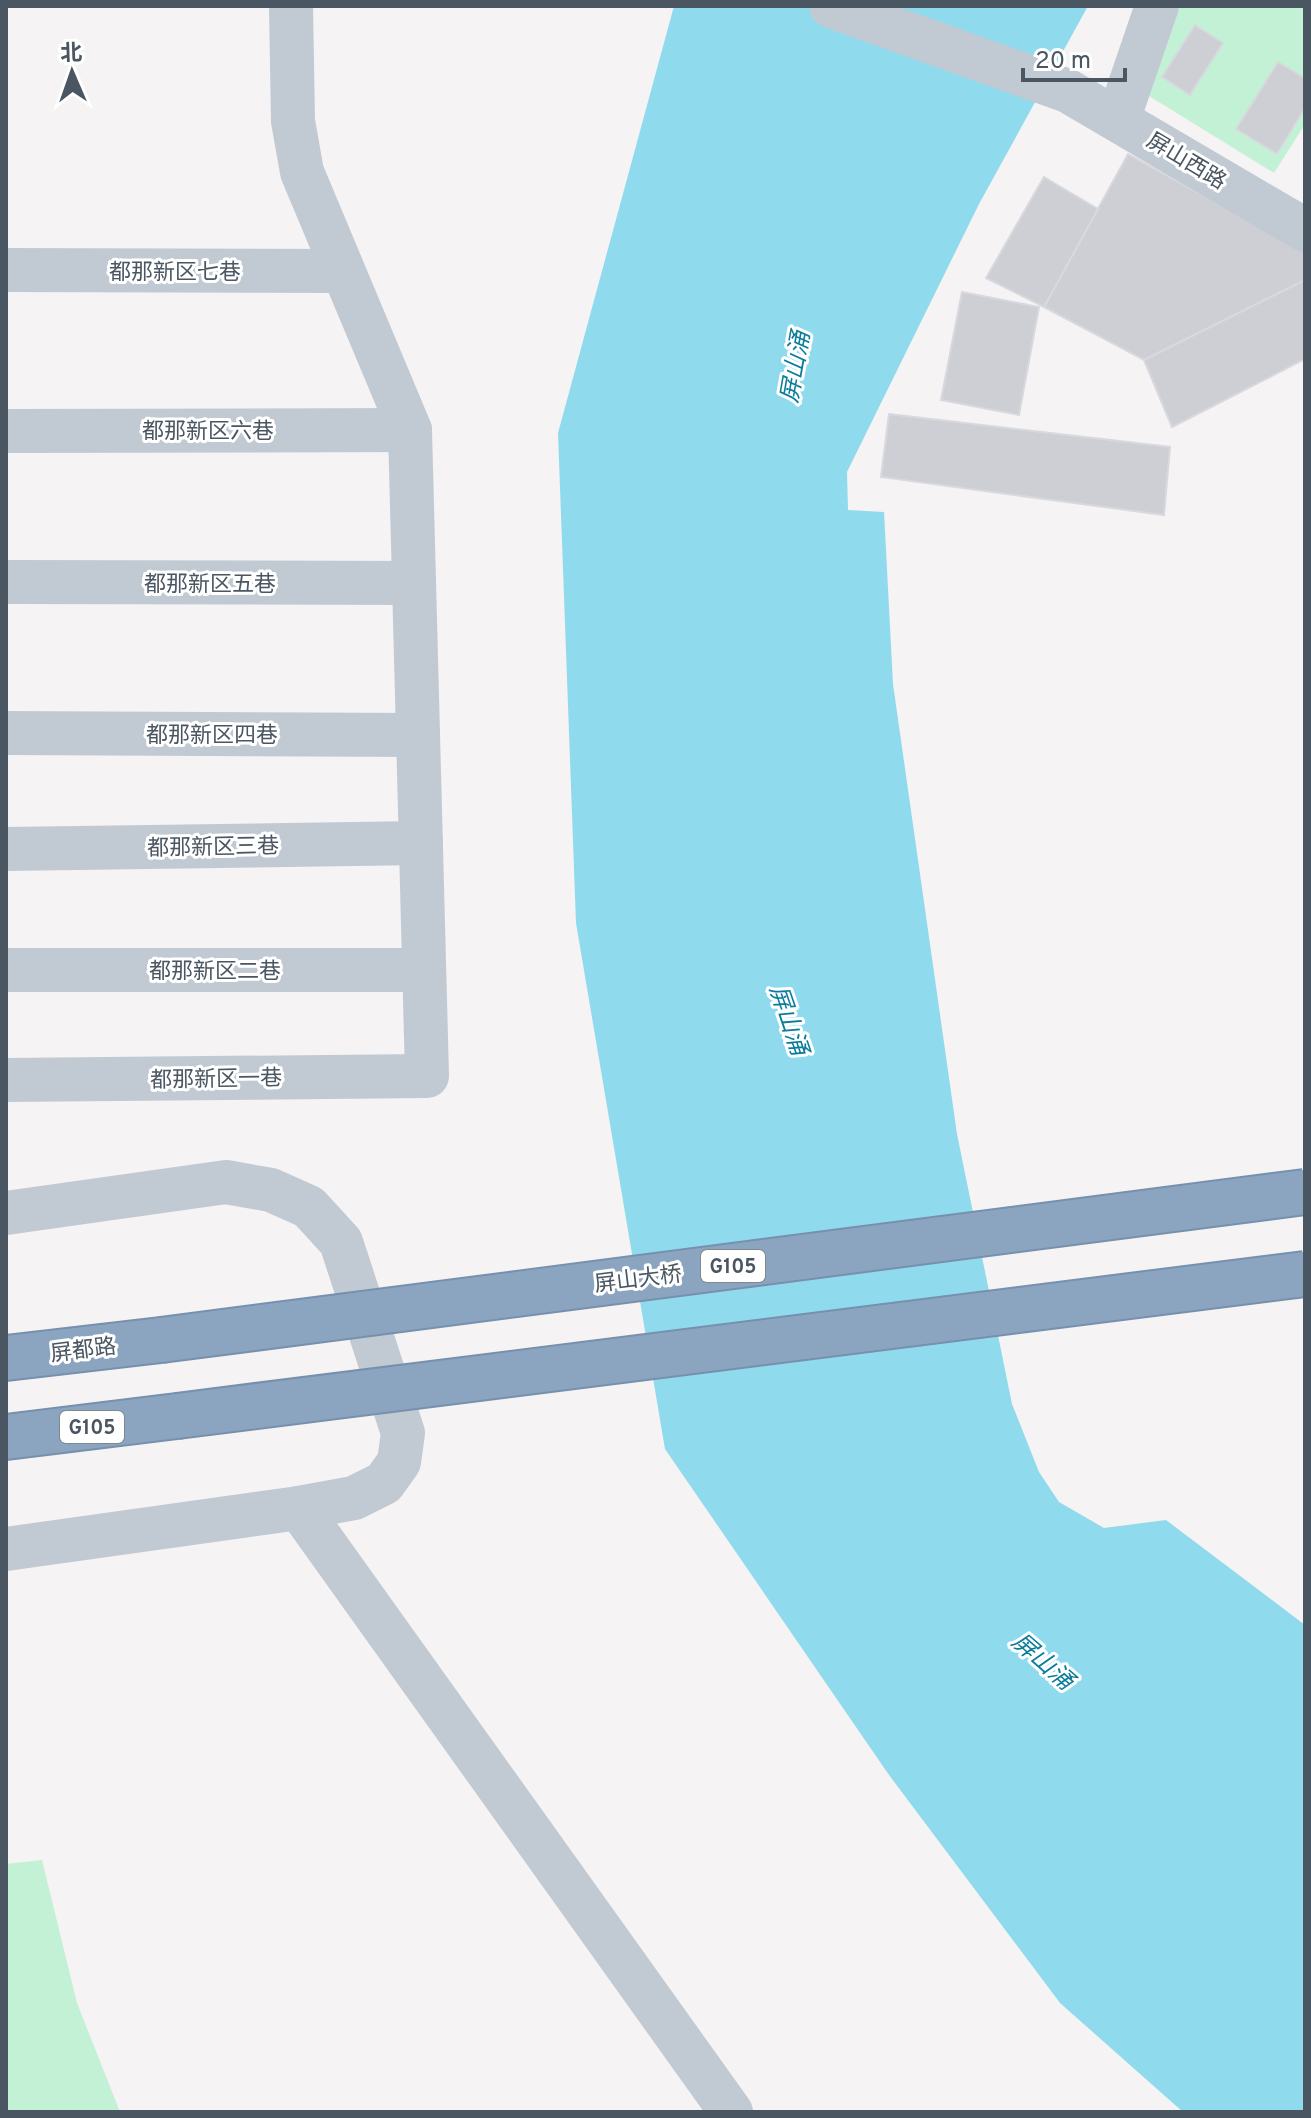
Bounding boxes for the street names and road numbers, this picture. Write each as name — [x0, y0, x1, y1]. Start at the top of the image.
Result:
street label: 屏山西路 — [1141, 128, 1230, 196]
street label: 都那新区七巷 — [109, 260, 241, 287]
street label: 都那新区六巷 — [142, 419, 274, 446]
street label: 都那新区五巷 — [144, 572, 276, 599]
street label: 都那新区四巷 — [146, 723, 278, 750]
street label: 都那新区三巷 — [147, 834, 279, 863]
street label: 都那新区二巷 — [149, 959, 281, 986]
street label: 都那新区一巷 — [150, 1066, 282, 1095]
road number: G105 — [701, 1250, 765, 1282]
street label: 屏山大桥 — [593, 1262, 684, 1299]
street label: 屏都路 — [49, 1334, 118, 1369]
road number: G105 — [60, 1411, 124, 1443]

